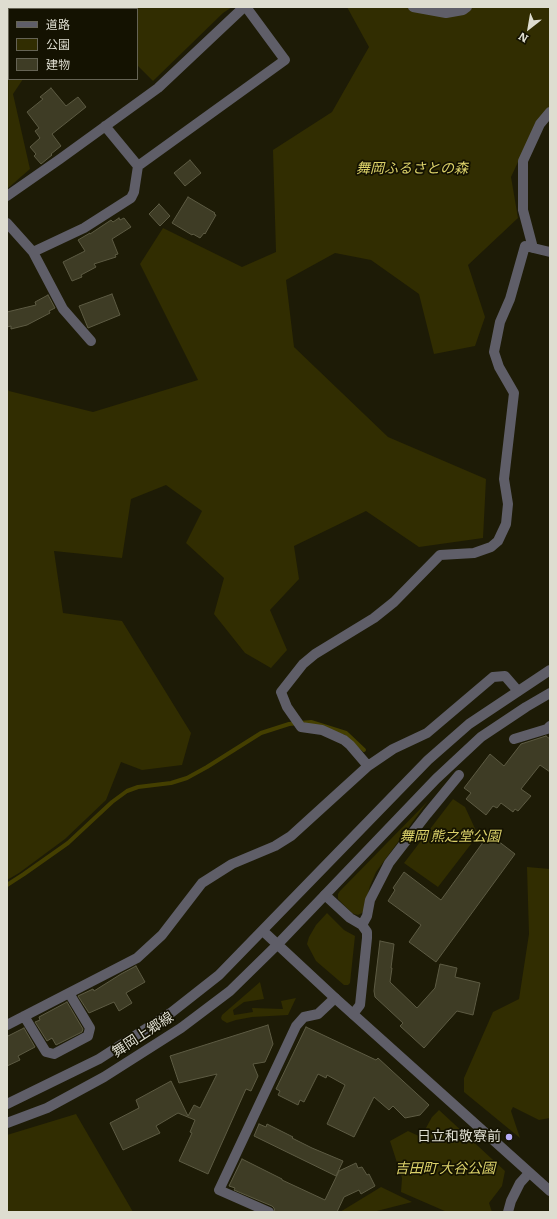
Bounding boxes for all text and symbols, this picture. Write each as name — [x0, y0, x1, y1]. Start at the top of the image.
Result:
legend — [8, 8, 138, 80]
north arrow — [509, 8, 549, 48]
text: 道路 — [46, 15, 70, 33]
text: N — [515, 29, 531, 48]
text: 公園 — [46, 35, 70, 53]
text: 建物 — [46, 55, 70, 73]
park label: 舞岡ふるさとの森 — [356, 161, 468, 177]
park label: 舞岡 熊之堂公園 — [400, 829, 500, 845]
street label: 舞岡上郷線 — [109, 1009, 177, 1061]
place label: 日立和敬寮前 — [417, 1129, 501, 1145]
marker: 日立和敬寮前 — [504, 1132, 514, 1142]
park label: 吉田町 大谷公園 — [395, 1161, 495, 1177]

